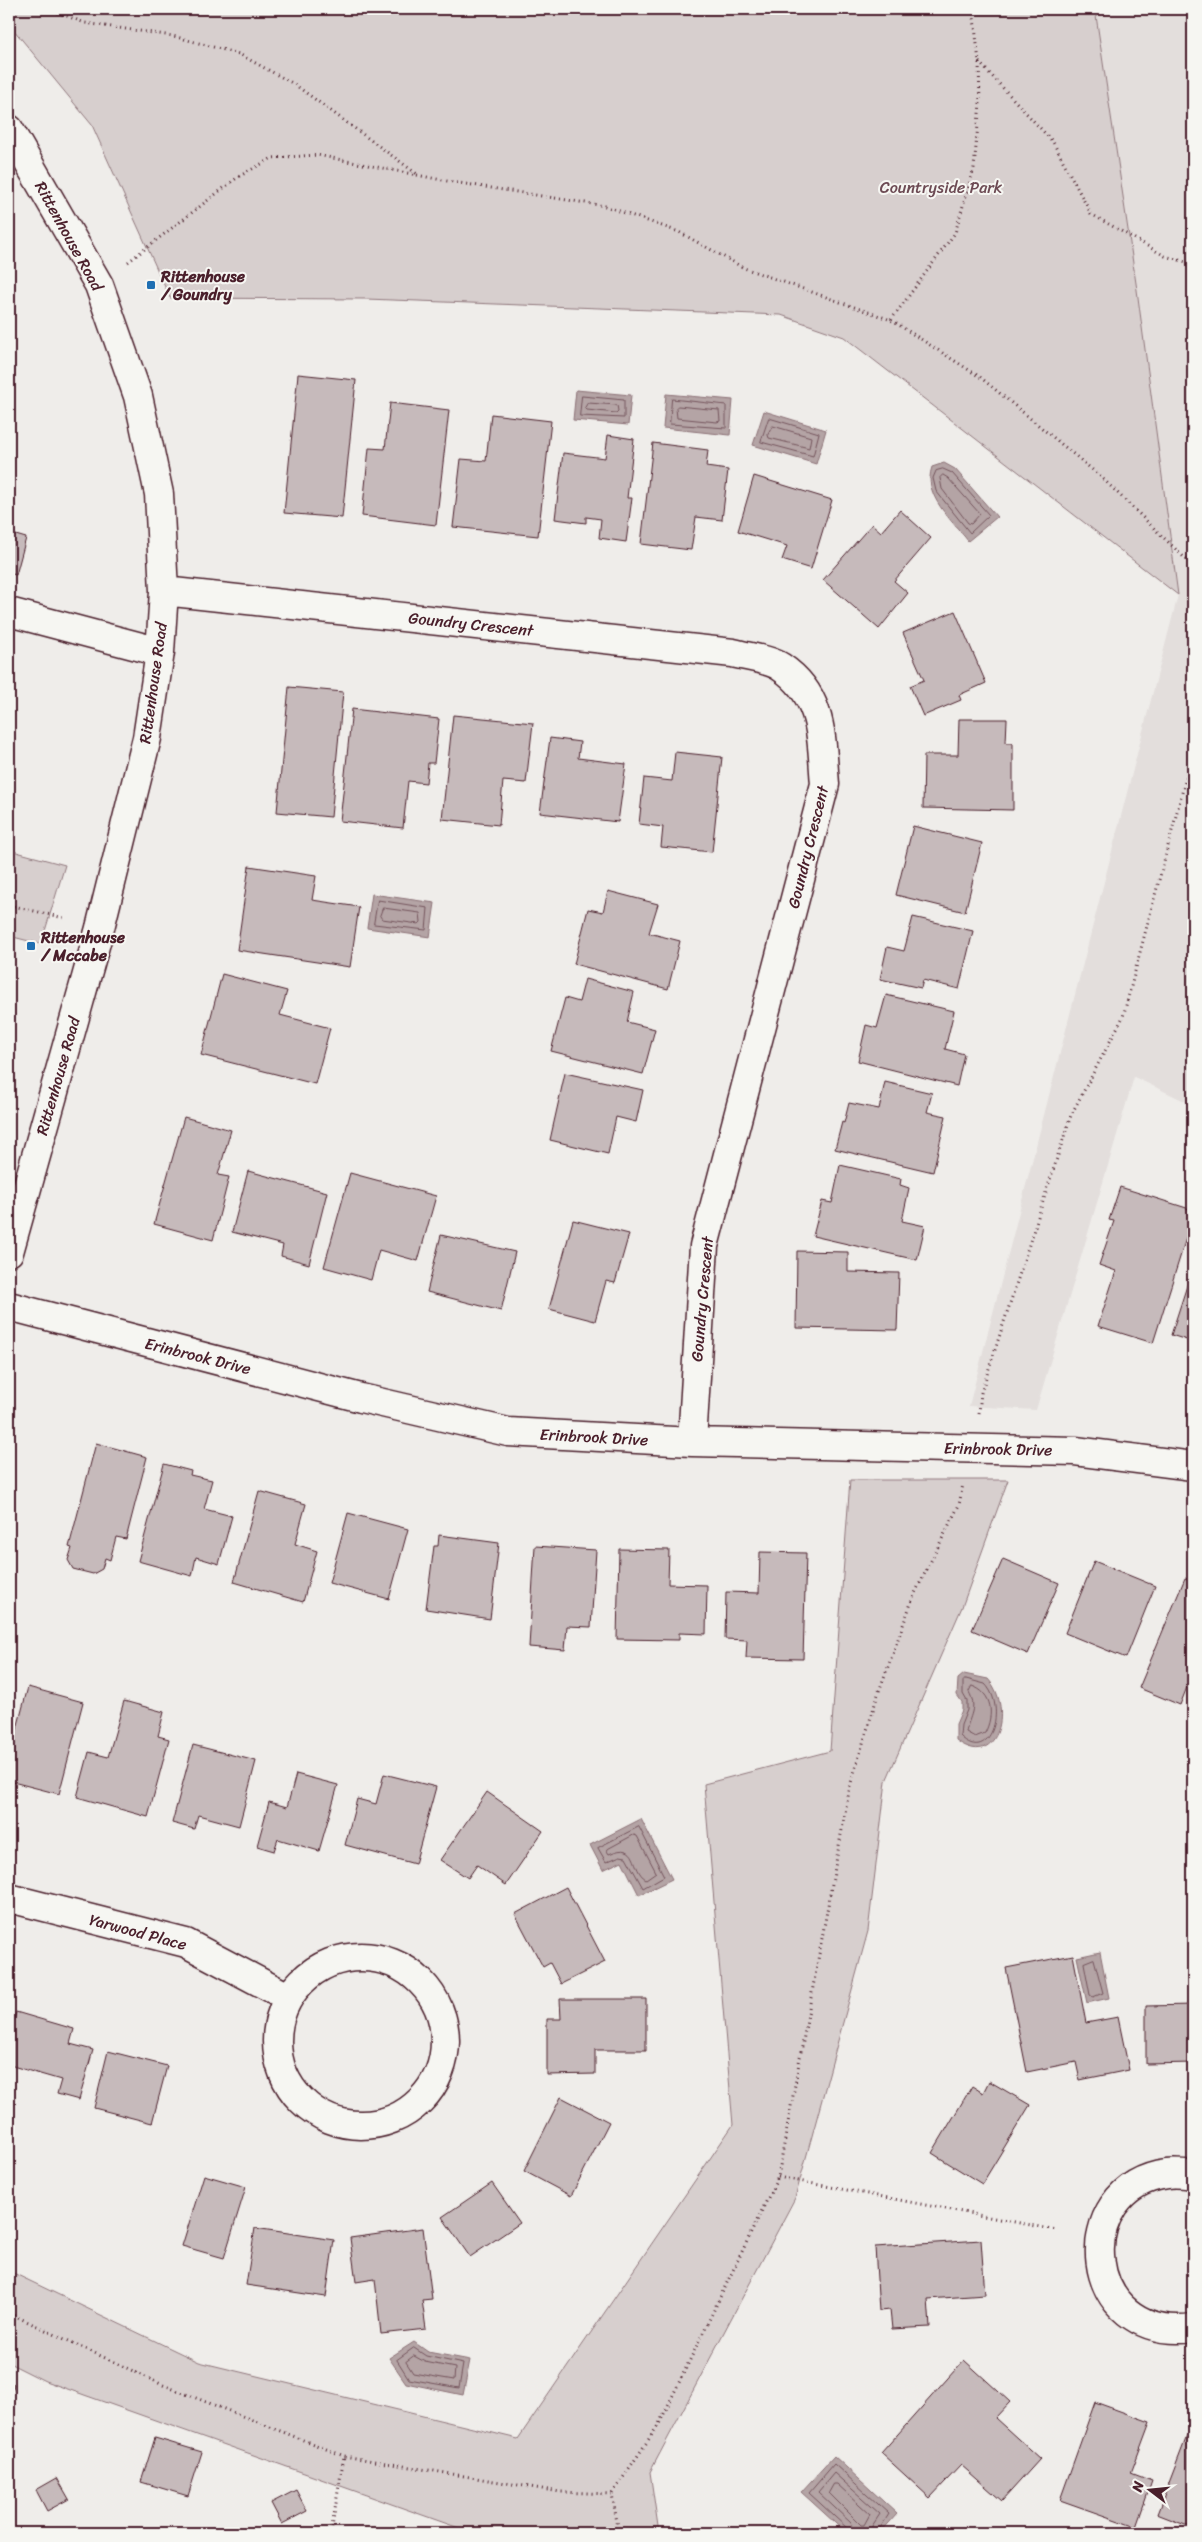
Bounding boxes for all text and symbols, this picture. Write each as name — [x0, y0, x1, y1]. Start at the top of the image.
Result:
park label: Countryside Park — [880, 173, 1003, 202]
street label: Rittenhouse Road — [27, 176, 112, 298]
place label: Rittenhouse / Goundry — [160, 262, 246, 309]
marker: Rittenhouse / Goundry — [145, 279, 157, 291]
street label: Goundry Crescent — [407, 603, 535, 645]
street label: Rittenhouse Road — [130, 619, 176, 745]
street label: Goundry Crescent — [779, 782, 837, 911]
place label: Rittenhouse / Mccabe — [40, 923, 126, 970]
marker: Rittenhouse / Mccabe — [25, 940, 37, 952]
street label: Rittenhouse Road — [27, 1012, 89, 1139]
street label: Goundry Crescent — [682, 1235, 722, 1363]
street label: Erinbrook Drive — [142, 1329, 254, 1383]
street label: Erinbrook Drive — [539, 1420, 649, 1454]
street label: Erinbrook Drive — [944, 1434, 1052, 1464]
street label: Yarwood Place — [86, 1905, 190, 1959]
north arrow — [1124, 2464, 1174, 2514]
text: N — [1124, 2478, 1151, 2496]

